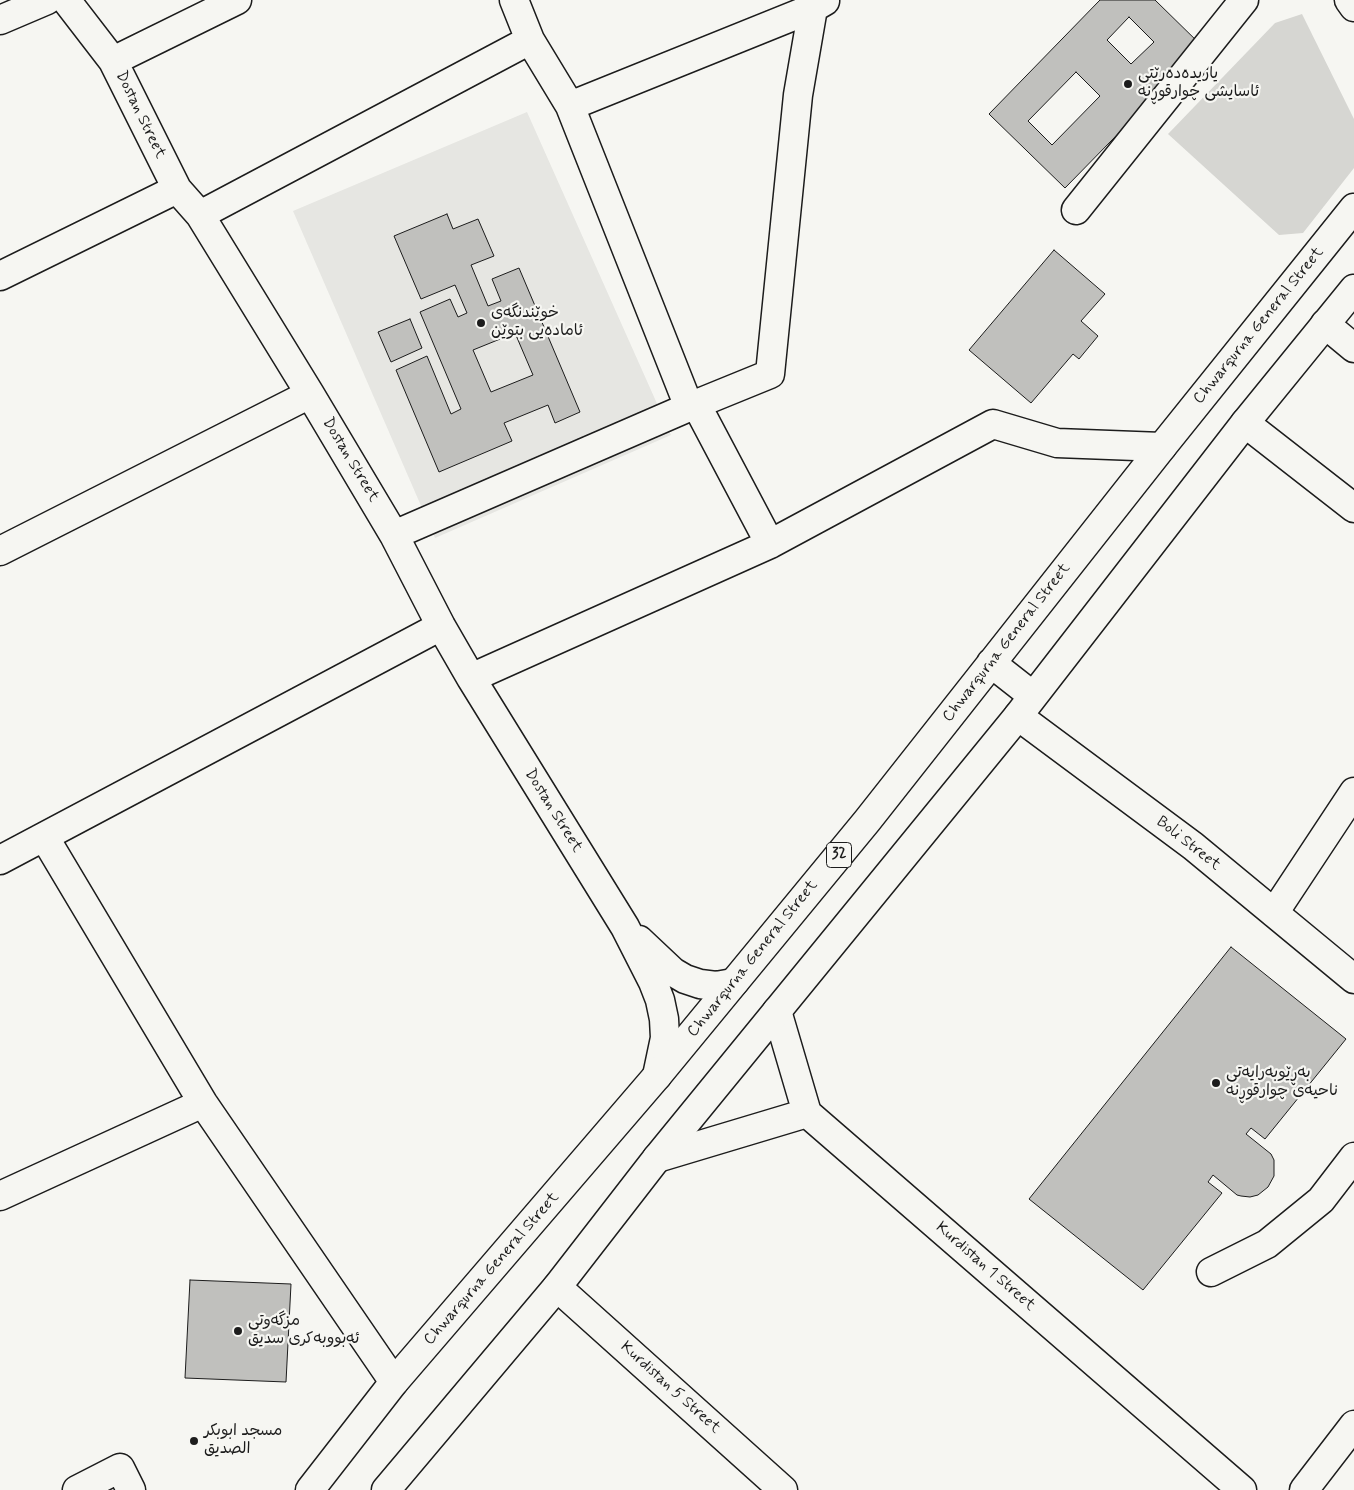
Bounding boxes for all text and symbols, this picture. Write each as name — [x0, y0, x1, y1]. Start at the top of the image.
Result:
place label: یاریدەدەرێتی ئاسایشی چوارقوڕنە — [1138, 65, 1259, 103]
street label: Dostan Street — [111, 68, 169, 162]
marker: یاریدەدەرێتی ئاسایشی چوارقوڕنە — [1122, 78, 1134, 90]
street label: Chwarqurna General Street — [1190, 244, 1328, 408]
place label: خوێندنگەی ئامادەیی بتوێن — [491, 304, 583, 342]
marker: خوێندنگەی ئامادەیی بتوێن — [475, 317, 487, 329]
street label: Dostan Street — [317, 414, 383, 506]
street label: Chwarqurna General Street — [939, 560, 1075, 726]
street label: Dostan Street — [520, 766, 586, 856]
street label: Boli Street — [1152, 813, 1224, 875]
road number: 32 — [826, 842, 852, 868]
street label: Chwarqurna General Street — [684, 877, 822, 1041]
place label: بەڕێوبەرایەتی ناحیەی چوارقوڕنە — [1226, 1064, 1338, 1102]
marker: بەڕێوبەرایەتی ناحیەی چوارقوڕنە — [1210, 1077, 1222, 1089]
street label: Chwarqurna General Street — [420, 1189, 564, 1349]
street label: Kurdistan 1 Street — [931, 1218, 1039, 1316]
place label: مزگەوتی ئەبووبەکری سدیق — [248, 1312, 359, 1350]
marker: مزگەوتی ئەبووبەکری سدیق — [232, 1325, 244, 1337]
street label: Kurdistan 5 Street — [616, 1338, 724, 1438]
place label: مسجد ابوبكر الصديق — [204, 1422, 282, 1460]
marker: مسجد ابوبكر الصديق — [188, 1435, 200, 1447]

